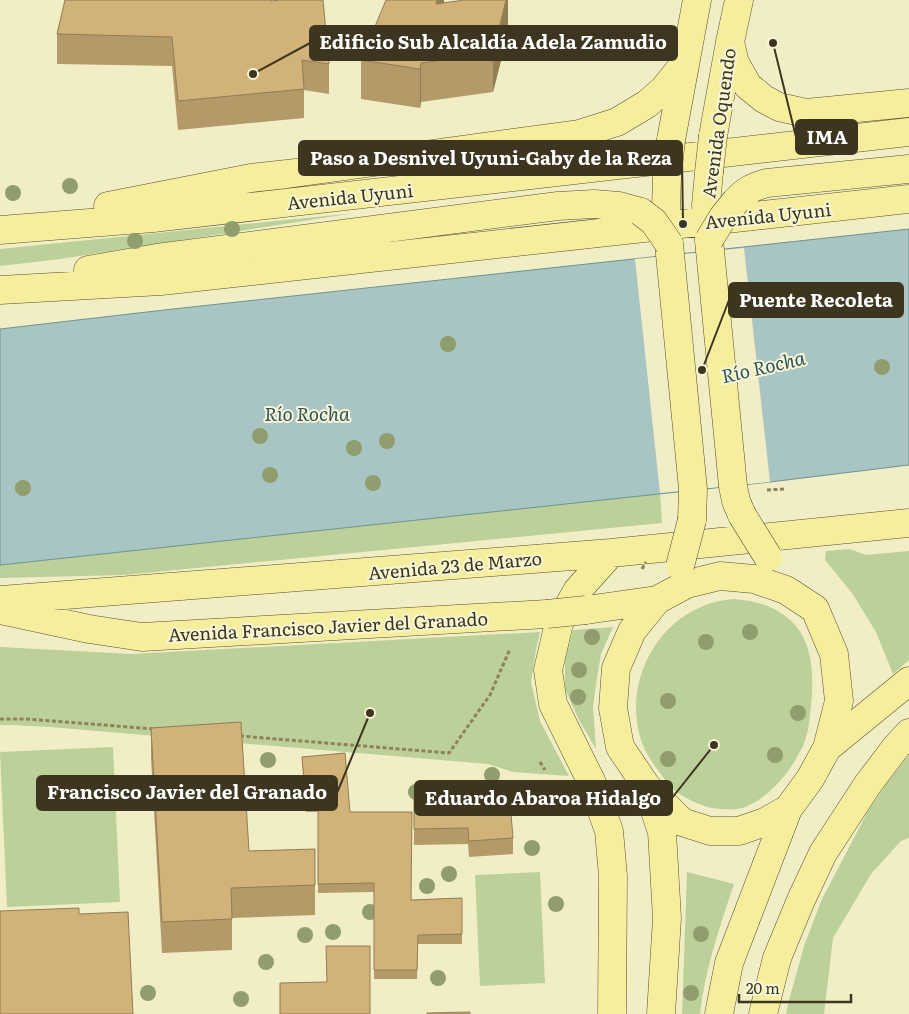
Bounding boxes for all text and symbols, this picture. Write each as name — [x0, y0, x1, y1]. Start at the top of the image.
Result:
callout: Edificio Sub Alcaldía Adela Zamudio — [310, 26, 677, 60]
text: Edificio Sub Alcaldía Adela Zamudio — [319, 27, 667, 55]
street label: Avenida Oquendo — [694, 46, 742, 200]
callout: IMA — [796, 120, 857, 154]
text: IMA — [806, 122, 848, 150]
callout: Paso a Desnivel Uyuni-Gaby de la Reza — [299, 141, 682, 175]
text: Paso a Desnivel Uyuni-Gaby de la Reza — [310, 143, 672, 171]
street label: Avenida Uyuni — [286, 176, 414, 216]
street label: Avenida Uyuni — [704, 195, 832, 235]
callout: Puente Recoleta — [729, 283, 903, 317]
text: Puente Recoleta — [739, 285, 893, 313]
water label: Río Rocha — [718, 343, 808, 389]
water label: Río Rocha — [264, 399, 350, 427]
street label: Avenida 23 de Marzo — [367, 544, 543, 586]
street label: Avenida Francisco Javier del Granado — [167, 604, 489, 648]
callout: Francisco Javier del Granado — [37, 776, 337, 810]
text: Francisco Javier del Granado — [47, 777, 327, 805]
callout: Eduardo Abaroa Hidalgo — [415, 781, 672, 815]
text: Eduardo Abaroa Hidalgo — [425, 783, 661, 811]
scale bar — [739, 972, 852, 1004]
text: 20 m — [746, 976, 780, 999]

